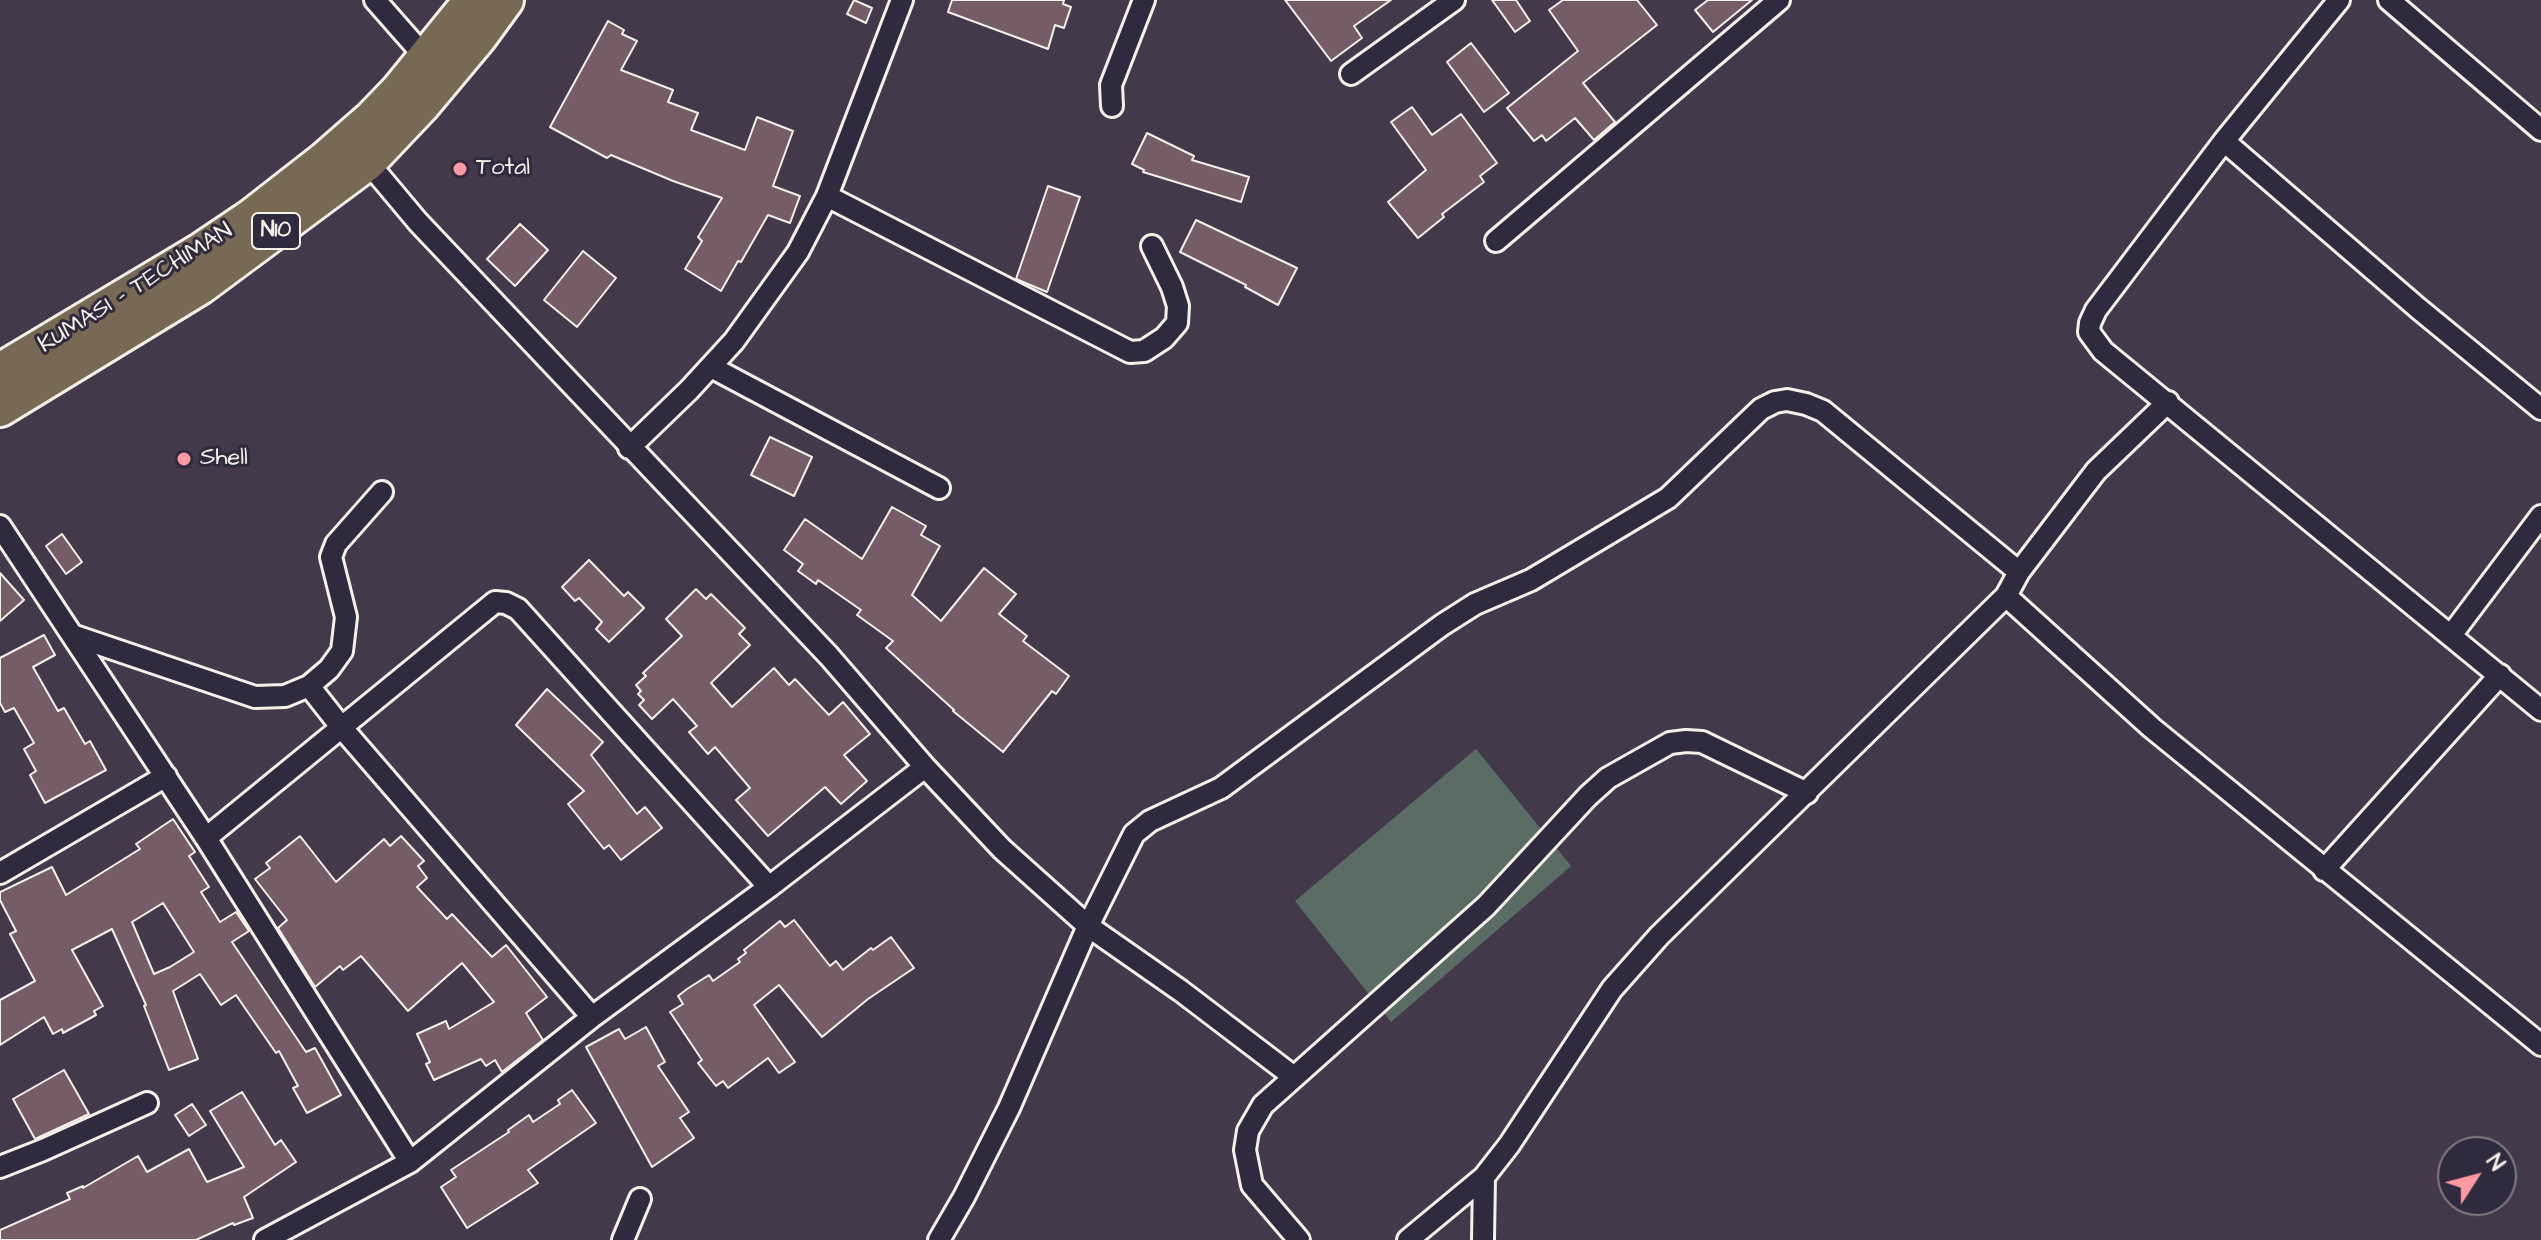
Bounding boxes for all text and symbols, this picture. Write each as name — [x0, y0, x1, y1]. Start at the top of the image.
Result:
place label: Total — [476, 155, 530, 183]
marker: Total — [451, 160, 469, 178]
road number: N10 — [252, 213, 300, 249]
street label: KUMASI - TECHIMAN — [34, 218, 238, 360]
place label: Shell — [200, 445, 248, 473]
marker: Shell — [175, 450, 193, 468]
north arrow — [2437, 1136, 2517, 1216]
text: N — [2479, 1148, 2512, 1177]

